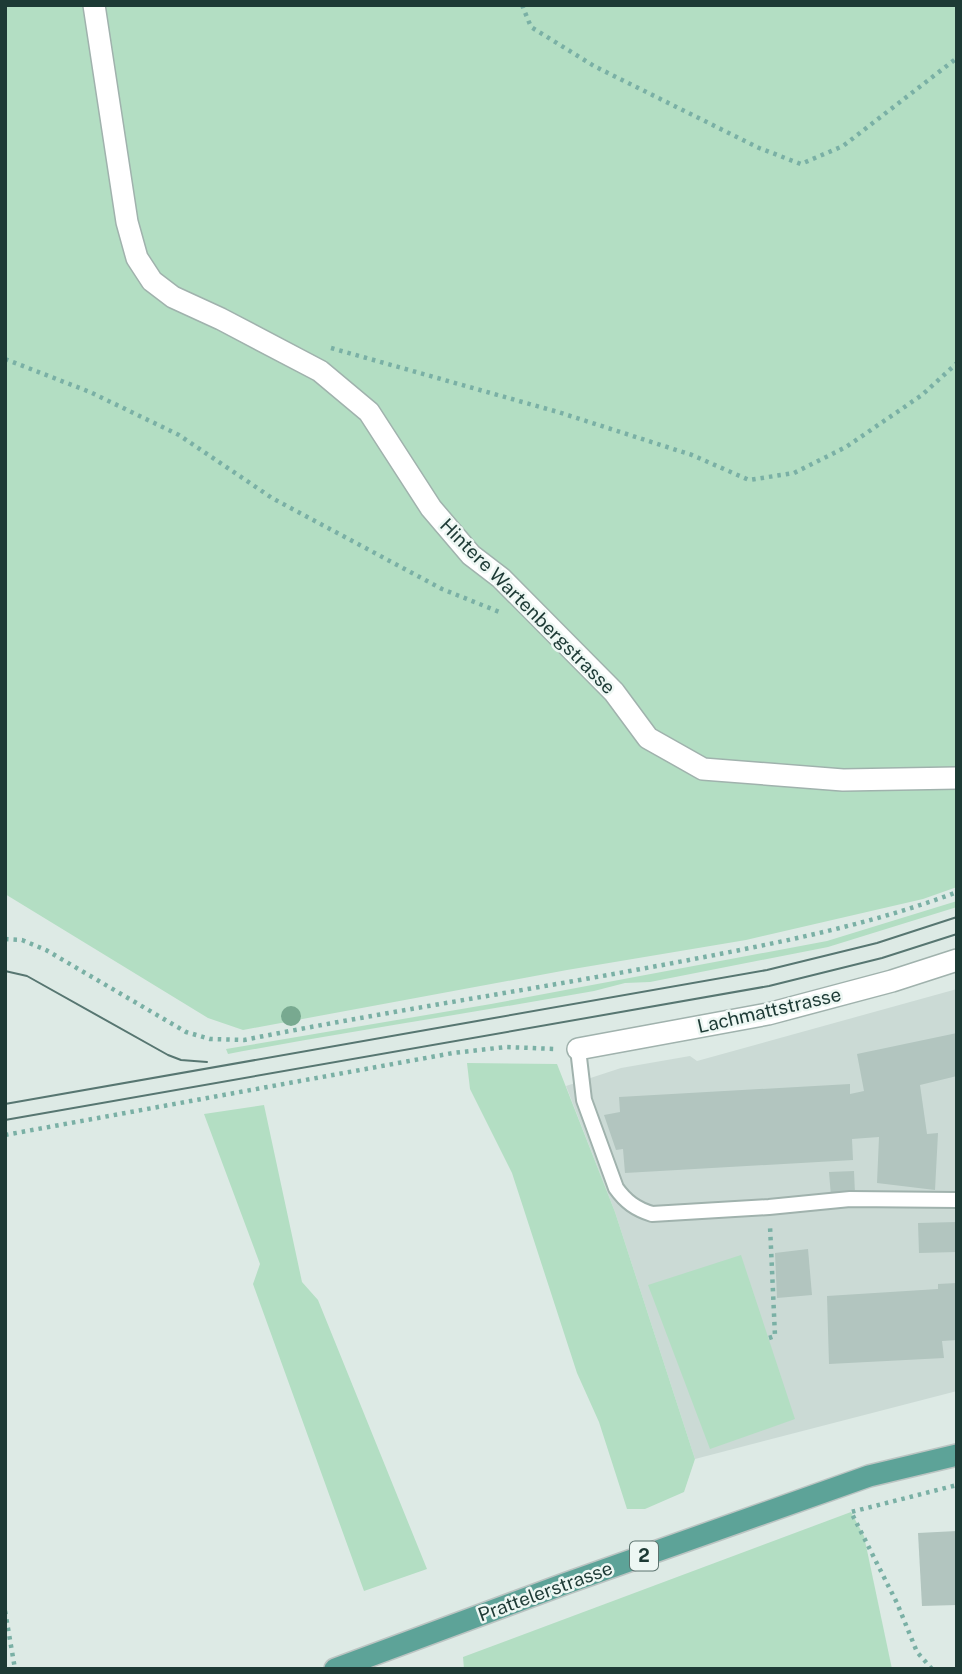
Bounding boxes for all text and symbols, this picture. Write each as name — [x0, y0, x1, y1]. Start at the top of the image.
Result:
street label: Hintere Wartenbergstrasse — [436, 514, 620, 698]
street label: Lachmattstrasse — [695, 983, 843, 1037]
road number: 2 — [630, 1541, 658, 1570]
street label: Prattelerstrasse — [475, 1557, 615, 1625]

